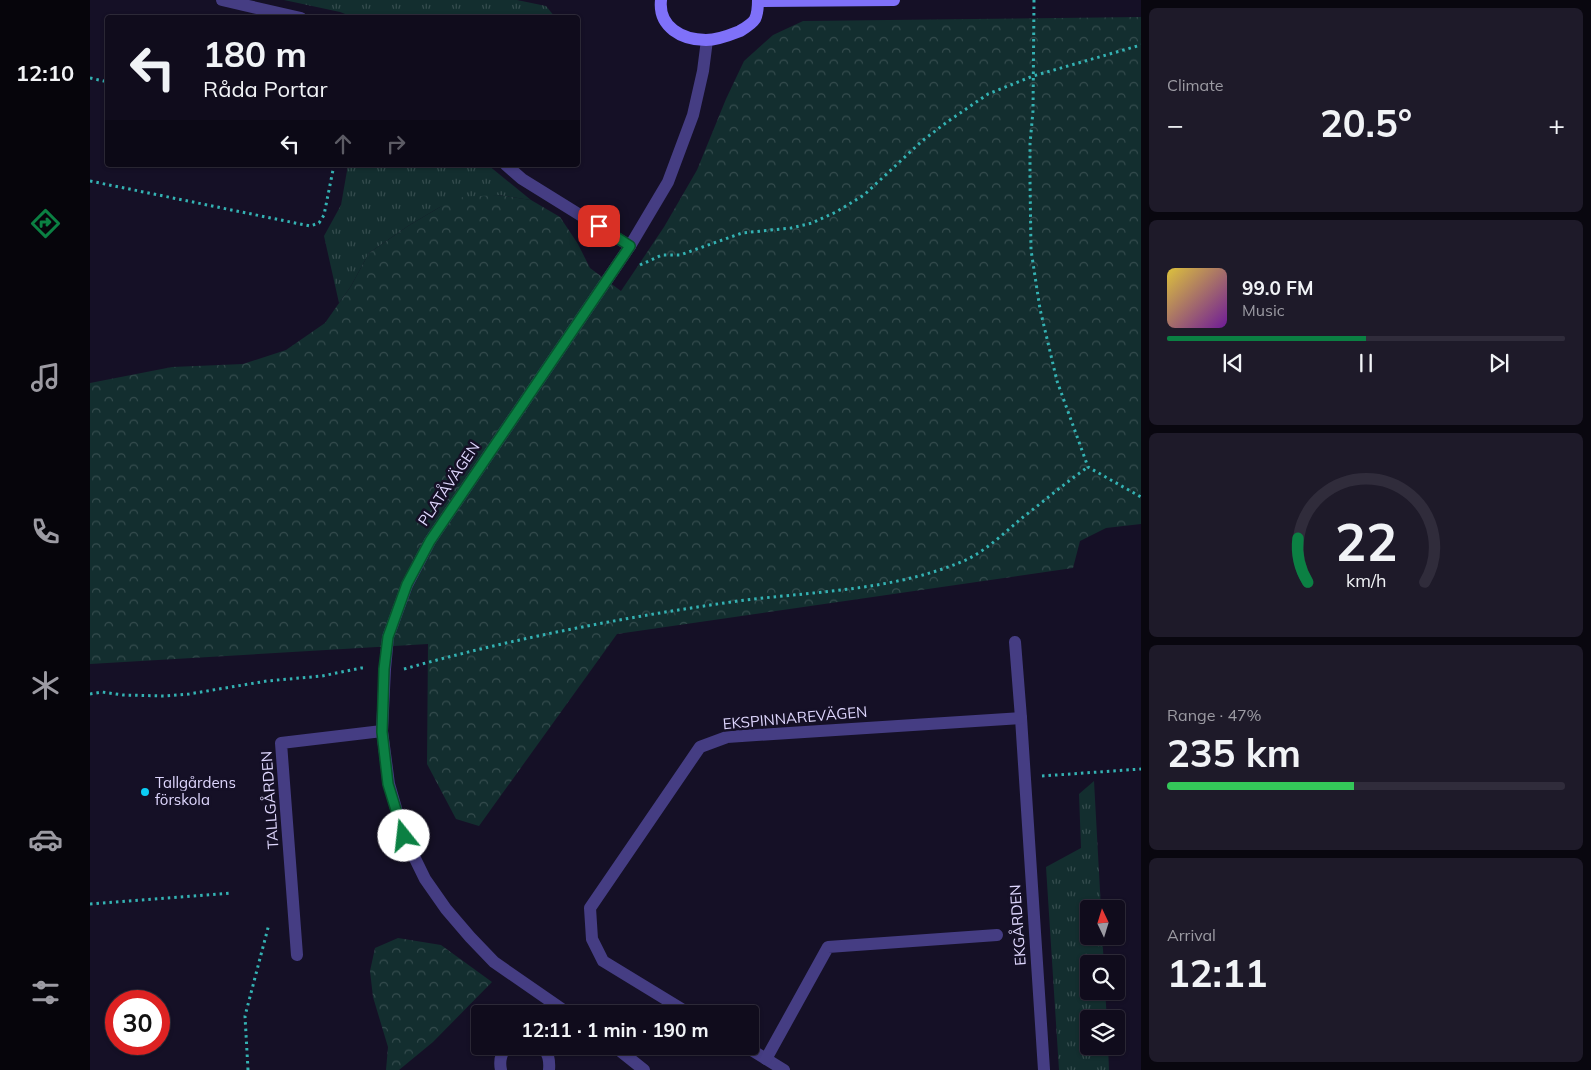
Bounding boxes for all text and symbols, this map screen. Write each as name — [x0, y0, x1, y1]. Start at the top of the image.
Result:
text: 180 m — [203, 32, 307, 76]
icon: left — [120, 35, 185, 100]
text: 12:10 — [16, 59, 74, 87]
text: Råda Portar — [203, 75, 327, 103]
text: Climate — [1167, 75, 1223, 95]
text: 20.5° — [1320, 99, 1412, 147]
text: − — [1167, 107, 1184, 142]
text: + — [1548, 107, 1565, 142]
icon: left — [276, 130, 304, 158]
icon: ahead — [329, 130, 357, 158]
icon: right — [382, 130, 410, 158]
pin — [578, 205, 620, 247]
icon: directions — [28, 206, 63, 241]
icon: arrive — [585, 212, 613, 240]
text: 99.0 FM — [1242, 276, 1314, 300]
text: Music — [1242, 300, 1285, 320]
icon: previous — [1219, 349, 1247, 377]
icon: pause — [1352, 349, 1380, 377]
icon: next — [1485, 349, 1513, 377]
icon: music — [28, 360, 63, 395]
street label: PLATÅVÄGEN — [413, 438, 484, 529]
text: 22 — [1335, 509, 1397, 574]
icon: phone — [28, 514, 63, 549]
text: km/h — [1346, 569, 1386, 591]
icon: climate — [28, 668, 63, 703]
street label: EKSPINNAREVÄGEN — [722, 702, 868, 733]
text: Range · 47% — [1167, 705, 1262, 725]
text: 235 km — [1167, 729, 1301, 777]
street label: TALLGÅRDEN — [256, 750, 282, 850]
place label: Tallgårdens förskola — [155, 773, 236, 809]
marker: Tallgårdens förskola — [139, 786, 151, 798]
position arrow — [377, 809, 429, 861]
icon: car — [28, 822, 63, 857]
street label: EKGÅRDEN — [1004, 884, 1030, 966]
north arrow — [1080, 900, 1125, 945]
map controls — [1080, 900, 1125, 1055]
text: Arrival — [1167, 925, 1216, 945]
text: 12:11 — [1167, 949, 1268, 997]
button: search — [1080, 955, 1125, 1000]
icon: filters — [28, 975, 63, 1010]
speed limit sign: 30 — [105, 990, 170, 1055]
button: layers — [1080, 1010, 1125, 1055]
text: 12:11 · 1 min · 190 m — [521, 1018, 709, 1042]

